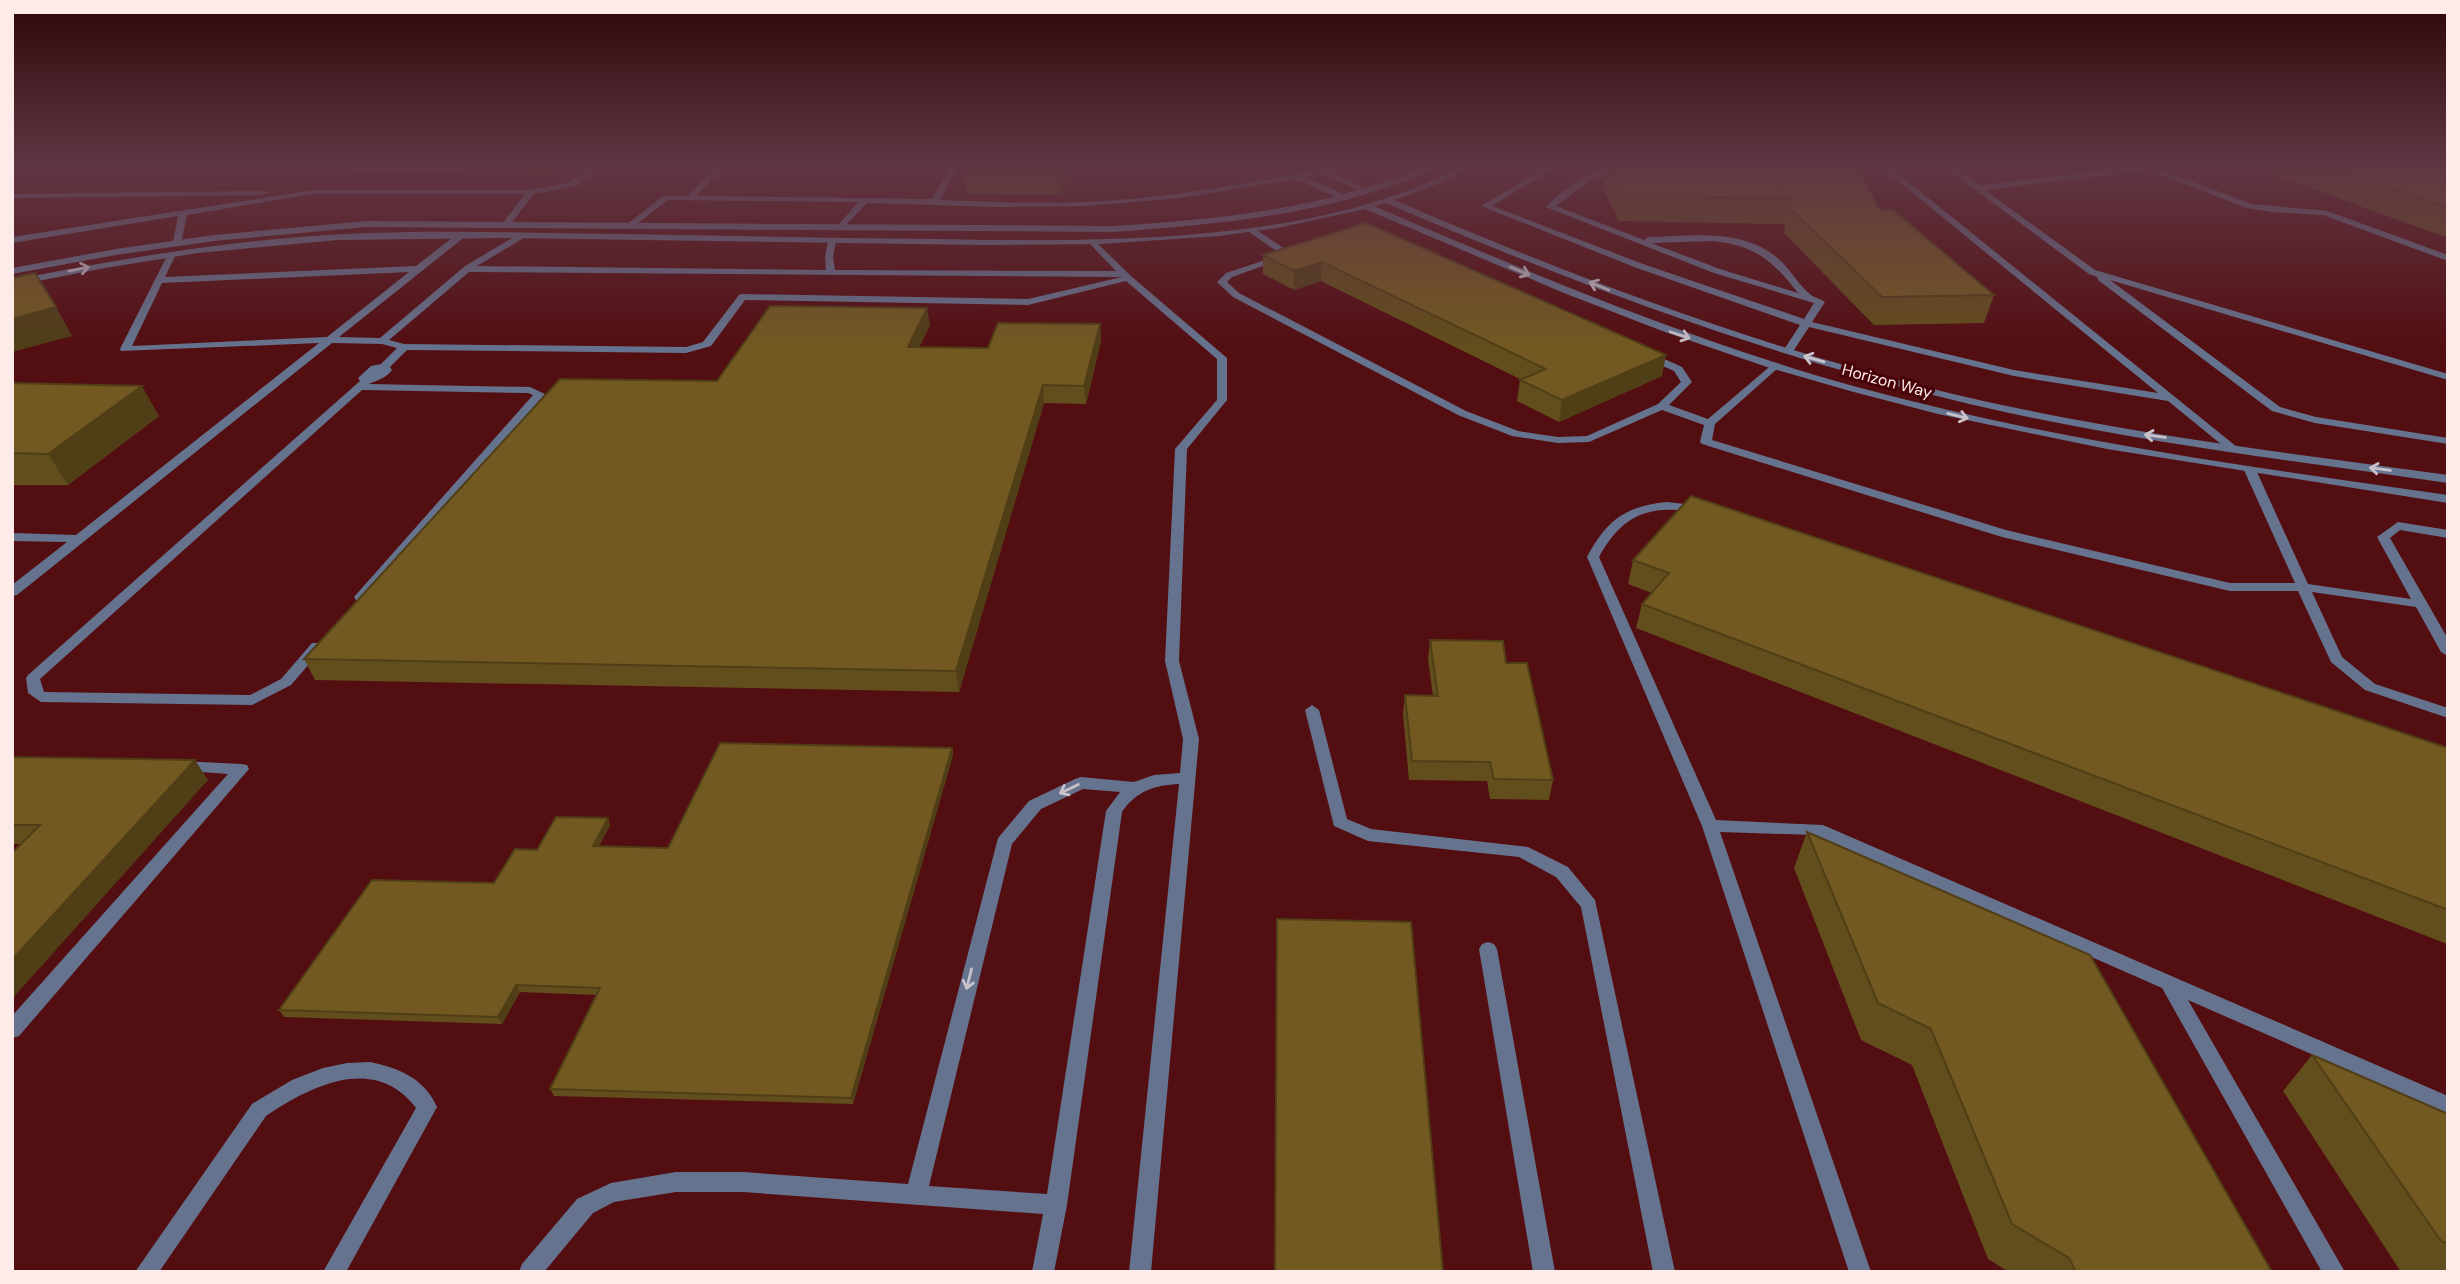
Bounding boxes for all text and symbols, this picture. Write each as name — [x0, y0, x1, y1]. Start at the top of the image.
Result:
one-way arrow — [67, 262, 90, 275]
one-way arrow — [1509, 266, 1531, 279]
one-way arrow — [1588, 278, 1610, 291]
one-way arrow — [1669, 330, 1691, 342]
one-way arrow — [1803, 351, 1825, 364]
street label: Horizon Way — [1840, 359, 1934, 403]
one-way arrow — [1946, 410, 1969, 423]
one-way arrow — [2144, 429, 2167, 442]
one-way arrow — [2369, 462, 2392, 475]
one-way arrow — [1059, 782, 1080, 796]
one-way arrow — [962, 967, 975, 990]

